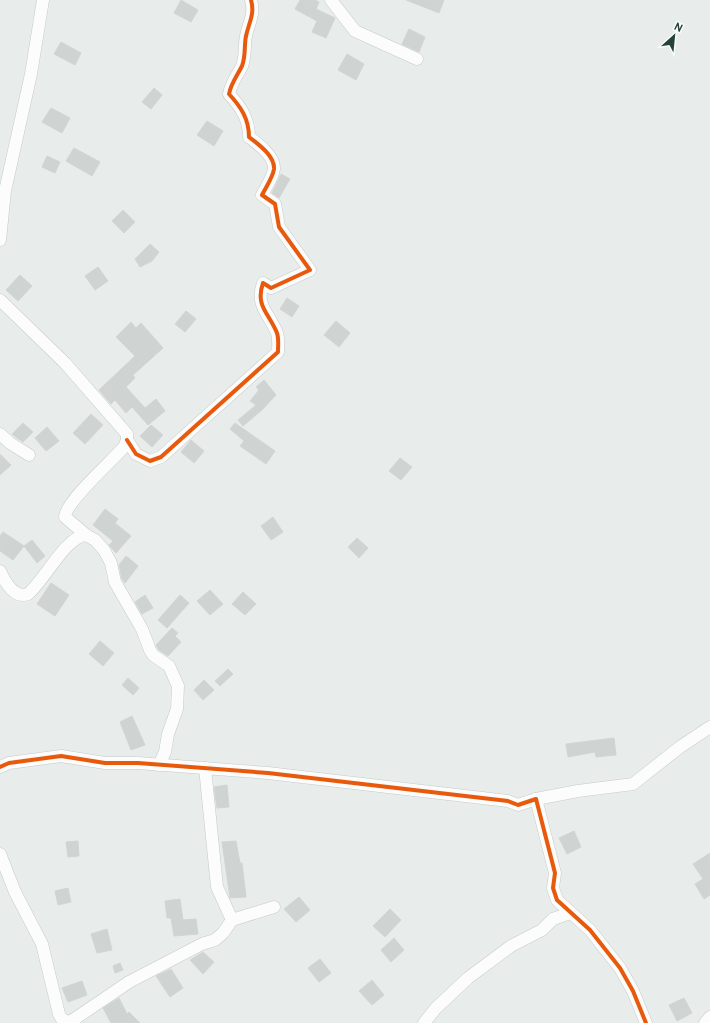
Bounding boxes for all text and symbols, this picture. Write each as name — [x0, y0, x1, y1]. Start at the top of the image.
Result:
north arrow — [654, 16, 694, 56]
text: N — [671, 20, 685, 36]

